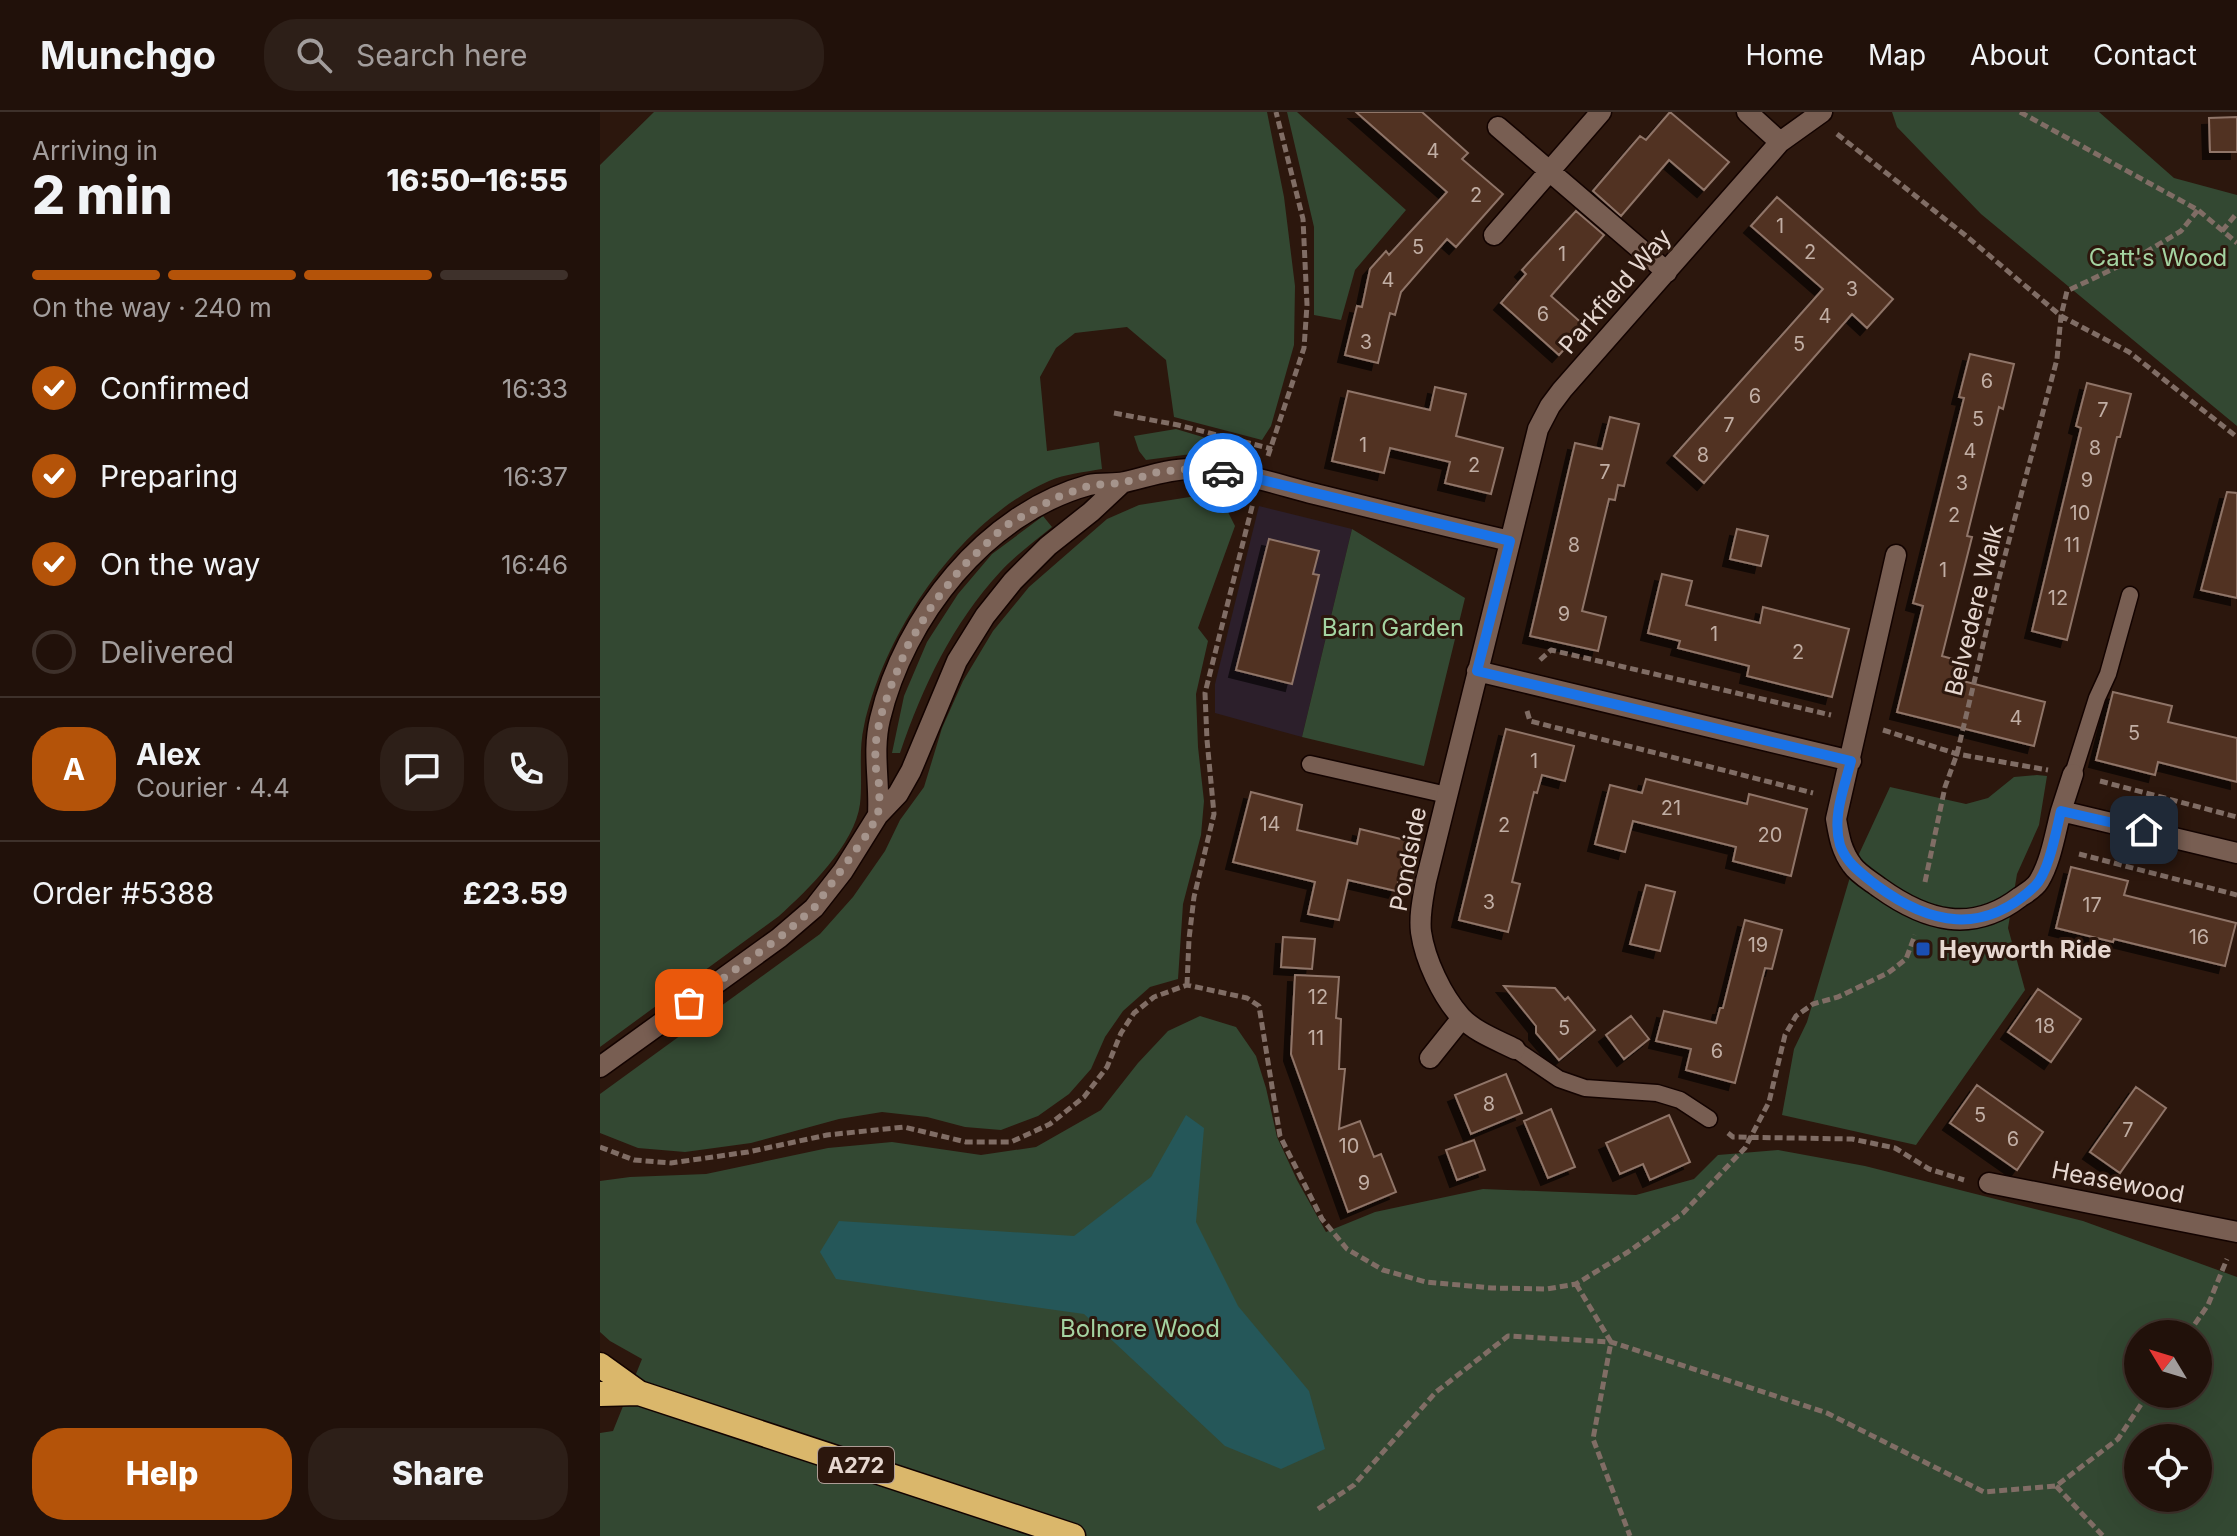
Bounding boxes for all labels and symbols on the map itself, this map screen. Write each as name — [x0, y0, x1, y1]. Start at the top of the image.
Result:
house number: 4 — [1427, 139, 1439, 163]
house number: 2 — [1470, 183, 1482, 207]
house number: 1 — [1776, 214, 1784, 238]
street label: Parkfield Way — [1553, 222, 1677, 360]
house number: 5 — [1412, 235, 1424, 259]
house number: 2 — [1804, 240, 1816, 264]
house number: 1 — [1558, 242, 1566, 266]
park label: Catt's Wood — [2089, 243, 2227, 272]
house number: 4 — [1382, 268, 1394, 292]
house number: 3 — [1846, 277, 1858, 301]
house number: 6 — [1537, 302, 1549, 326]
house number: 4 — [1819, 304, 1831, 328]
house number: 3 — [1360, 330, 1372, 354]
house number: 5 — [1793, 332, 1805, 356]
house number: 6 — [1981, 369, 1993, 393]
house number: 6 — [1749, 384, 1761, 408]
house number: 7 — [2097, 398, 2109, 422]
house number: 5 — [1972, 407, 1984, 431]
house number: 7 — [1723, 413, 1735, 437]
courier — [1183, 433, 1263, 513]
house number: 1 — [1359, 433, 1367, 457]
house number: 8 — [2089, 436, 2101, 460]
house number: 4 — [1964, 439, 1976, 463]
house number: 8 — [1697, 443, 1709, 467]
house number: 2 — [1468, 453, 1480, 477]
house number: 7 — [1599, 460, 1611, 484]
house number: 9 — [2081, 468, 2093, 492]
house number: 3 — [1956, 471, 1968, 495]
house number: 10 — [2070, 501, 2090, 525]
house number: 2 — [1948, 503, 1960, 527]
street label: Belvedere Walk — [1939, 521, 2009, 699]
house number: 8 — [1568, 533, 1580, 557]
house number: 11 — [2064, 533, 2080, 557]
house number: 1 — [1939, 558, 1947, 582]
house number: 12 — [2048, 586, 2068, 610]
house number: 9 — [1558, 602, 1570, 626]
park label: Barn Garden — [1322, 613, 1464, 642]
house number: 1 — [1710, 622, 1718, 646]
house number: 2 — [1792, 640, 1804, 664]
house number: 4 — [2010, 706, 2022, 730]
house number: 5 — [2128, 721, 2140, 745]
house number: 1 — [1530, 749, 1538, 773]
house number: 21 — [1661, 796, 1681, 820]
pin — [2110, 796, 2178, 864]
street label: Pondside — [1384, 804, 1432, 914]
house number: 14 — [1259, 812, 1281, 836]
house number: 2 — [1498, 813, 1510, 837]
house number: 20 — [1758, 823, 1782, 847]
house number: 3 — [1483, 890, 1495, 914]
house number: 17 — [2082, 893, 2102, 917]
house number: 16 — [2189, 925, 2209, 949]
house number: 19 — [1748, 933, 1768, 957]
place label: Heyworth Ride — [1939, 935, 2111, 964]
marker: Heyworth Ride — [1914, 940, 1932, 958]
pin — [655, 969, 723, 1037]
house number: 12 — [1308, 985, 1328, 1009]
house number: 18 — [2035, 1014, 2055, 1038]
house number: 5 — [1558, 1016, 1570, 1040]
house number: 11 — [1308, 1026, 1324, 1050]
house number: 6 — [1711, 1039, 1723, 1063]
house number: 8 — [1483, 1092, 1495, 1116]
house number: 5 — [1974, 1103, 1986, 1127]
house number: 7 — [2122, 1118, 2134, 1142]
house number: 6 — [2007, 1127, 2019, 1151]
house number: 10 — [1339, 1134, 1359, 1158]
street label: Heasewood — [2049, 1155, 2187, 1209]
house number: 9 — [1358, 1171, 1370, 1195]
park label: Bolnore Wood — [1060, 1314, 1220, 1343]
north arrow — [2124, 1320, 2212, 1408]
road number: A272 — [818, 1447, 894, 1483]

